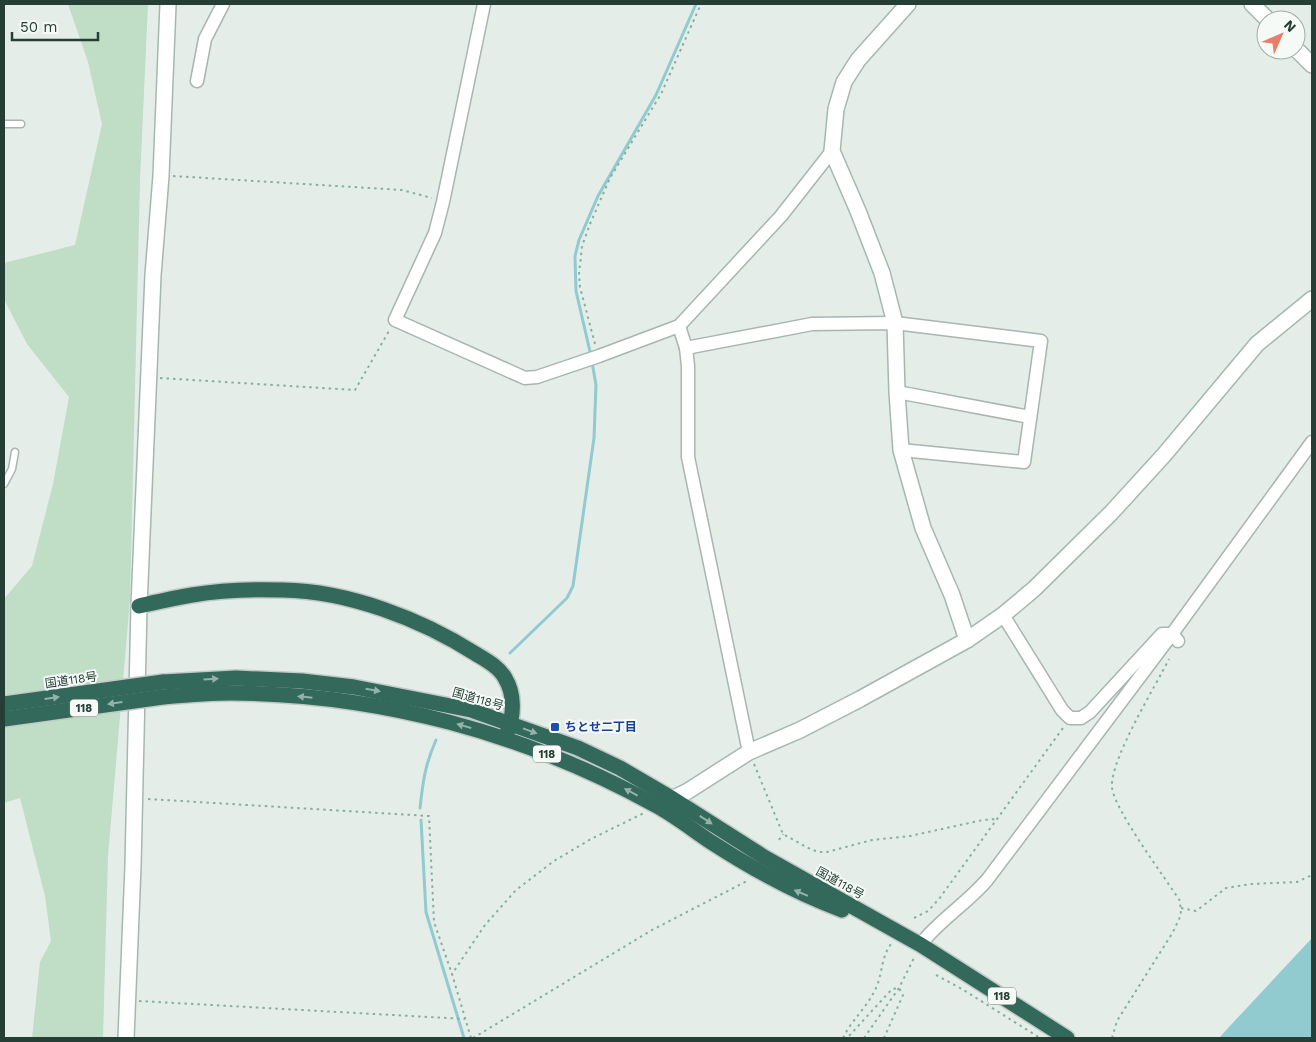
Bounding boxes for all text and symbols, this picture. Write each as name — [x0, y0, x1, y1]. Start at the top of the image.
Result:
scale bar — [12, 10, 99, 42]
north arrow — [1256, 10, 1306, 60]
text: N — [1281, 16, 1300, 35]
text: 50 m — [20, 18, 57, 36]
street label: 国道118号 — [44, 669, 98, 691]
one-way arrow — [204, 675, 220, 683]
street label: 国道118号 — [451, 685, 505, 713]
one-way arrow — [365, 686, 381, 694]
one-way arrow — [44, 693, 60, 701]
one-way arrow — [296, 693, 312, 701]
road number: 118 — [70, 700, 98, 716]
one-way arrow — [107, 700, 123, 708]
place label: ちとせ二丁目 — [565, 720, 637, 734]
marker: ちとせ二丁目 — [549, 721, 561, 733]
one-way arrow — [457, 722, 472, 730]
one-way arrow — [523, 727, 538, 735]
road number: 118 — [533, 746, 561, 762]
one-way arrow — [624, 788, 638, 796]
one-way arrow — [699, 815, 712, 824]
street label: 国道118号 — [814, 864, 866, 902]
one-way arrow — [793, 889, 808, 896]
road number: 118 — [988, 988, 1016, 1004]

